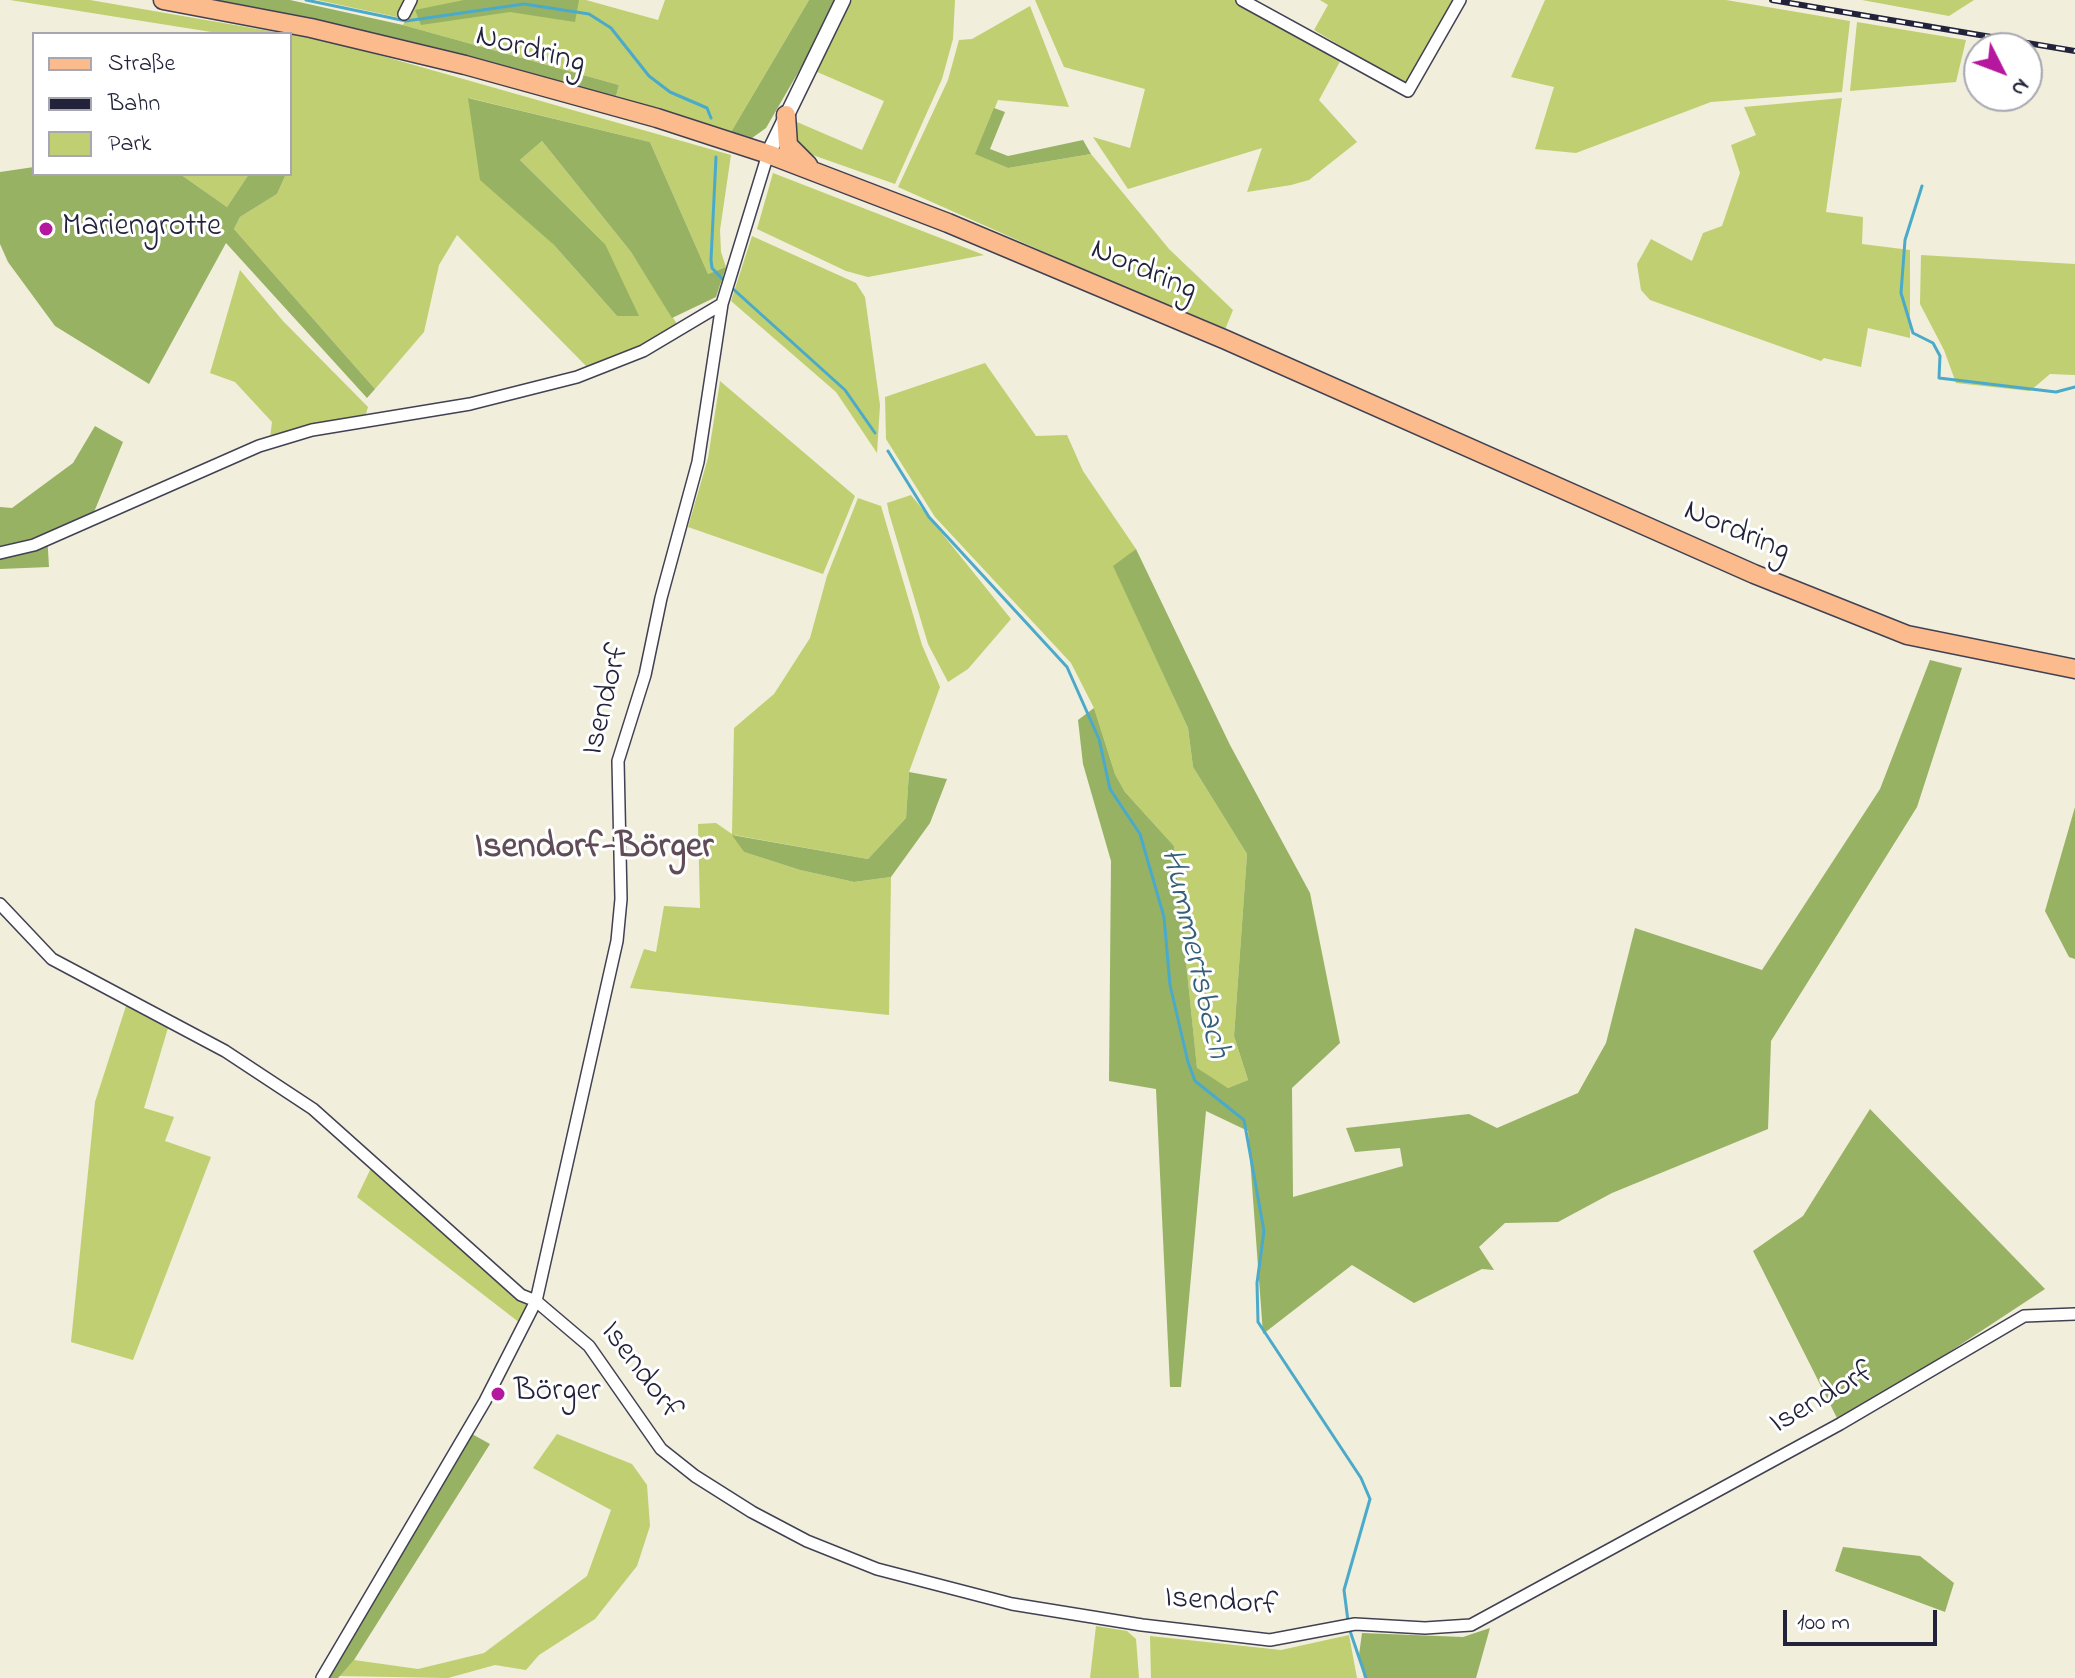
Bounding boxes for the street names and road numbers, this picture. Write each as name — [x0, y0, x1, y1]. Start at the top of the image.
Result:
street label: Nordring — [471, 19, 589, 85]
street label: Nordring — [1084, 232, 1202, 312]
street label: Nordring — [1677, 493, 1795, 573]
street label: Isendorf — [576, 640, 640, 760]
street label: Isendorf — [590, 1315, 688, 1429]
street label: Isendorf — [1764, 1355, 1882, 1445]
street label: Isendorf — [1163, 1581, 1279, 1627]

